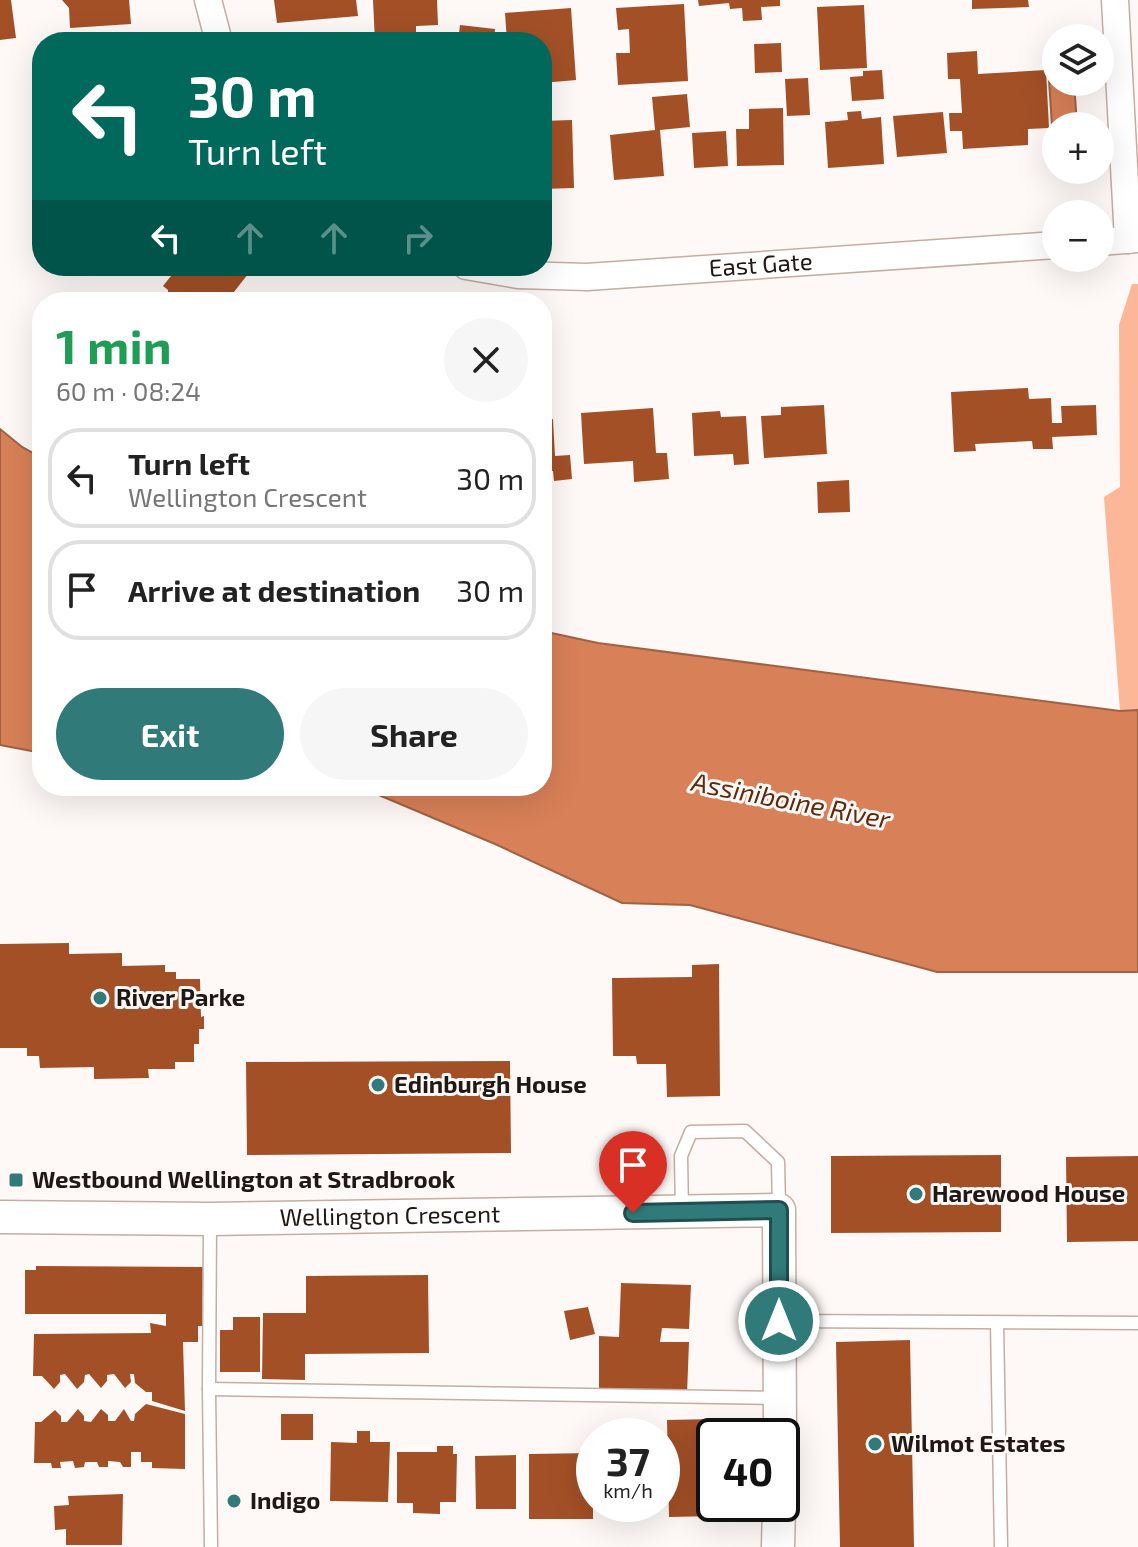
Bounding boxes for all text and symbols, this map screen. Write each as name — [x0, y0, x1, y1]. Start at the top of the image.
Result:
map controls — [1042, 24, 1114, 272]
button: layers — [1042, 24, 1114, 96]
text: 30 m — [188, 61, 317, 128]
icon: left — [56, 64, 160, 168]
button: + — [1042, 112, 1114, 184]
text: Turn left — [188, 129, 327, 172]
button: − — [1042, 200, 1114, 272]
icon: left — [144, 216, 188, 260]
icon: ahead — [228, 216, 272, 260]
icon: ahead — [312, 216, 356, 260]
icon: right — [396, 216, 440, 260]
street label: East Gate — [708, 246, 813, 282]
text: 1 min — [56, 316, 172, 374]
button: close — [444, 318, 528, 402]
text: 60 m · 08:24 — [56, 375, 201, 406]
text: Turn left — [128, 445, 250, 481]
icon: left — [60, 456, 104, 500]
text: 30 m — [456, 460, 524, 496]
text: Wellington Crescent — [128, 481, 367, 512]
icon: arrive — [60, 568, 104, 612]
text: Arrive at destination — [128, 572, 420, 608]
text: 30 m — [456, 572, 524, 608]
button: Exit — [56, 688, 284, 780]
button: Share — [300, 688, 528, 780]
water label: Assiniboine River — [688, 765, 894, 834]
place label: River Parke — [116, 982, 245, 1011]
marker: River Parke — [91, 989, 109, 1007]
place label: Edinburgh House — [394, 1069, 587, 1098]
marker: Edinburgh House — [369, 1076, 387, 1094]
pin — [599, 1131, 667, 1213]
icon: arrive — [611, 1143, 655, 1187]
place label: Westbound Wellington at Stradbrook — [32, 1164, 456, 1193]
marker: Westbound Wellington at Stradbrook — [7, 1171, 25, 1189]
place label: Harewood House — [932, 1178, 1125, 1207]
marker: Harewood House — [907, 1185, 925, 1203]
street label: Wellington Crescent — [279, 1198, 500, 1231]
position arrow — [737, 1279, 821, 1363]
speed limit sign: 40 — [696, 1418, 800, 1522]
place label: Wilmot Estates — [891, 1428, 1065, 1457]
marker: Wilmot Estates — [866, 1435, 884, 1453]
text: 37 — [606, 1436, 650, 1484]
text: km/h — [603, 1478, 653, 1502]
place label: Indigo — [250, 1485, 320, 1514]
marker: Indigo — [225, 1492, 243, 1510]

